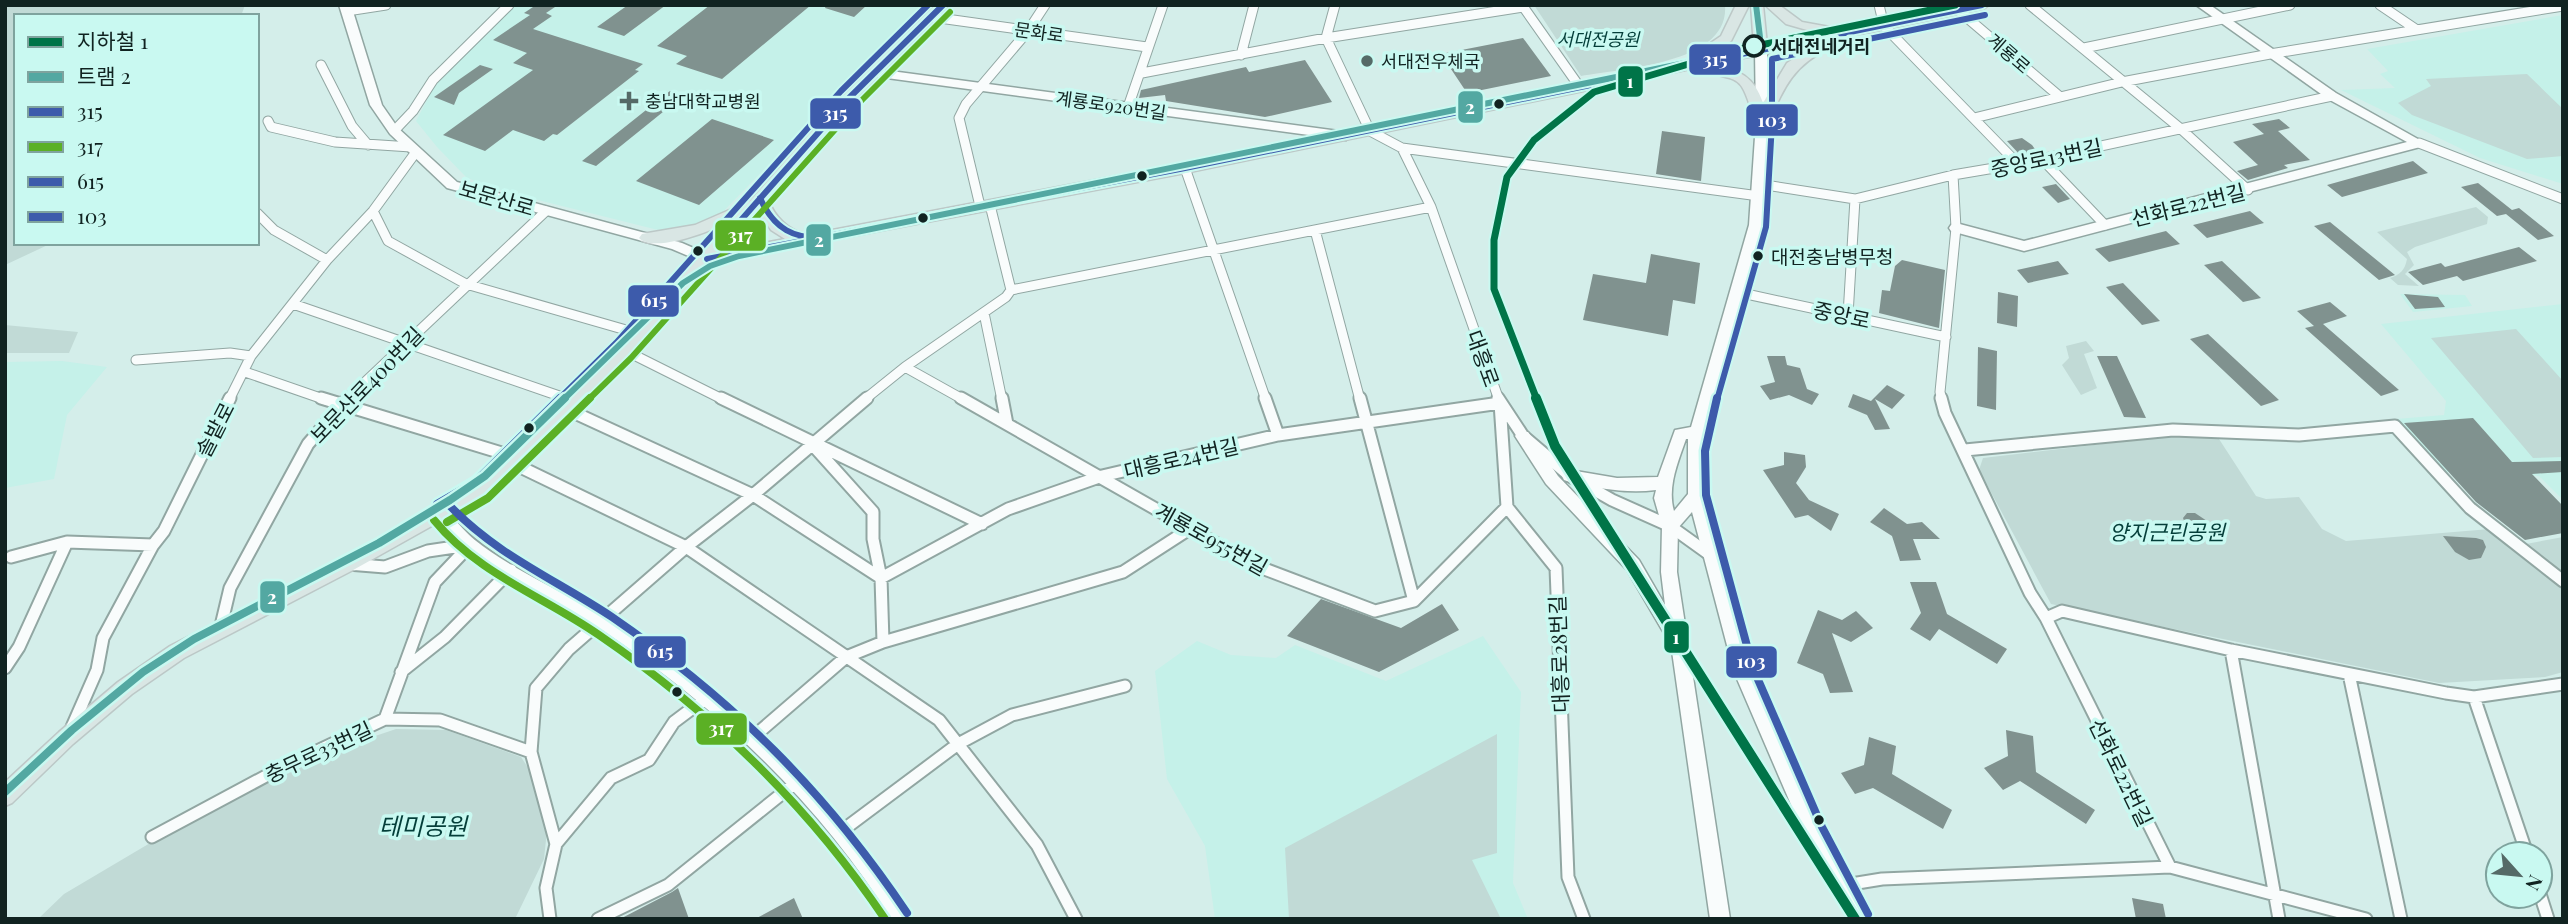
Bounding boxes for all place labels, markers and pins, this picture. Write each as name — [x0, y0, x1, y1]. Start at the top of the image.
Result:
place label: 서대전네거리 — [1771, 34, 1870, 58]
marker: 서대전네거리 — [1743, 35, 1765, 57]
place label: 서대전우체국 — [1381, 49, 1480, 73]
marker: 서대전우체국 — [1359, 53, 1375, 69]
place label: 충남대학교병원 — [645, 89, 761, 113]
marker: 충남대학교병원 — [619, 91, 639, 111]
unlabelled marker — [1492, 97, 1506, 111]
unlabelled marker — [1135, 169, 1149, 183]
unlabelled marker — [916, 211, 930, 225]
place label: 대전충남병무청 — [1771, 243, 1893, 269]
unlabelled marker — [691, 244, 705, 258]
marker: 대전충남병무청 — [1751, 249, 1765, 263]
unlabelled marker — [522, 421, 536, 435]
unlabelled marker — [670, 685, 684, 699]
unlabelled marker — [1812, 813, 1826, 827]

